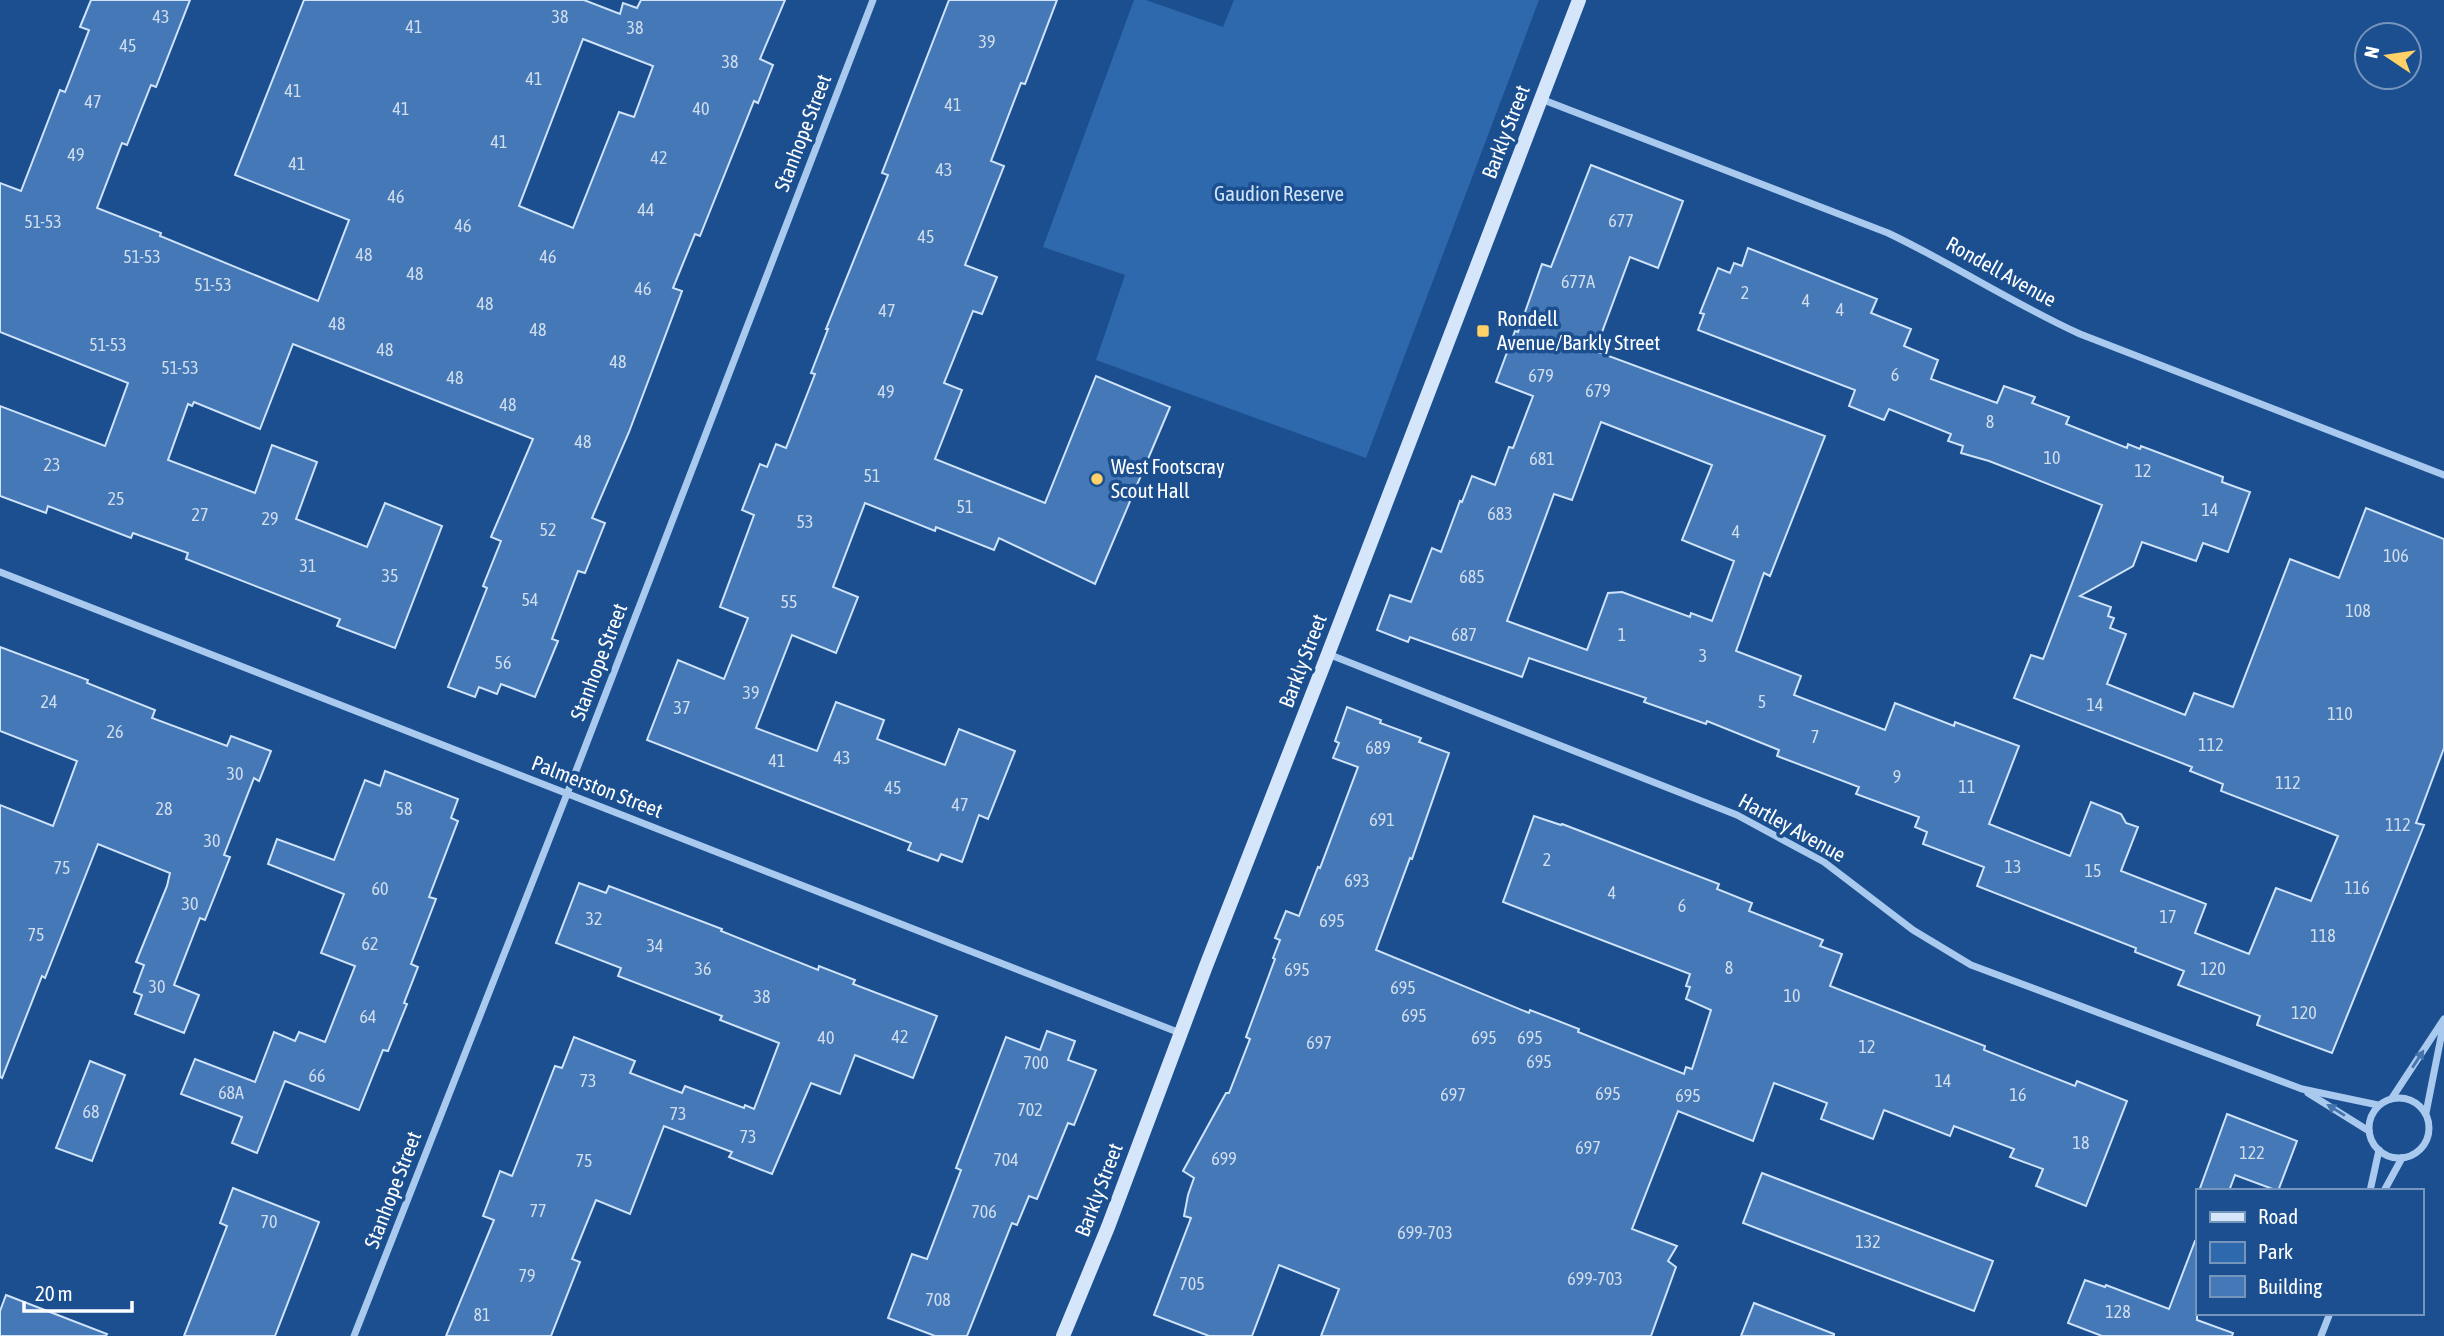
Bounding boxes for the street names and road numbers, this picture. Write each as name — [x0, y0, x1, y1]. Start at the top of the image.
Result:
street label: Stanhope Street — [769, 71, 835, 195]
street label: Barkly Street — [1476, 82, 1534, 182]
street label: Rondell Avenue — [1942, 231, 2061, 311]
street label: Stanhope Street — [565, 600, 631, 724]
street label: Barkly Street — [1273, 611, 1331, 711]
street label: Palmerston Street — [528, 750, 666, 822]
street label: Hartley Avenue — [1735, 788, 1850, 866]
street label: Stanhope Street — [359, 1128, 425, 1252]
street label: Barkly Street — [1069, 1140, 1127, 1240]

